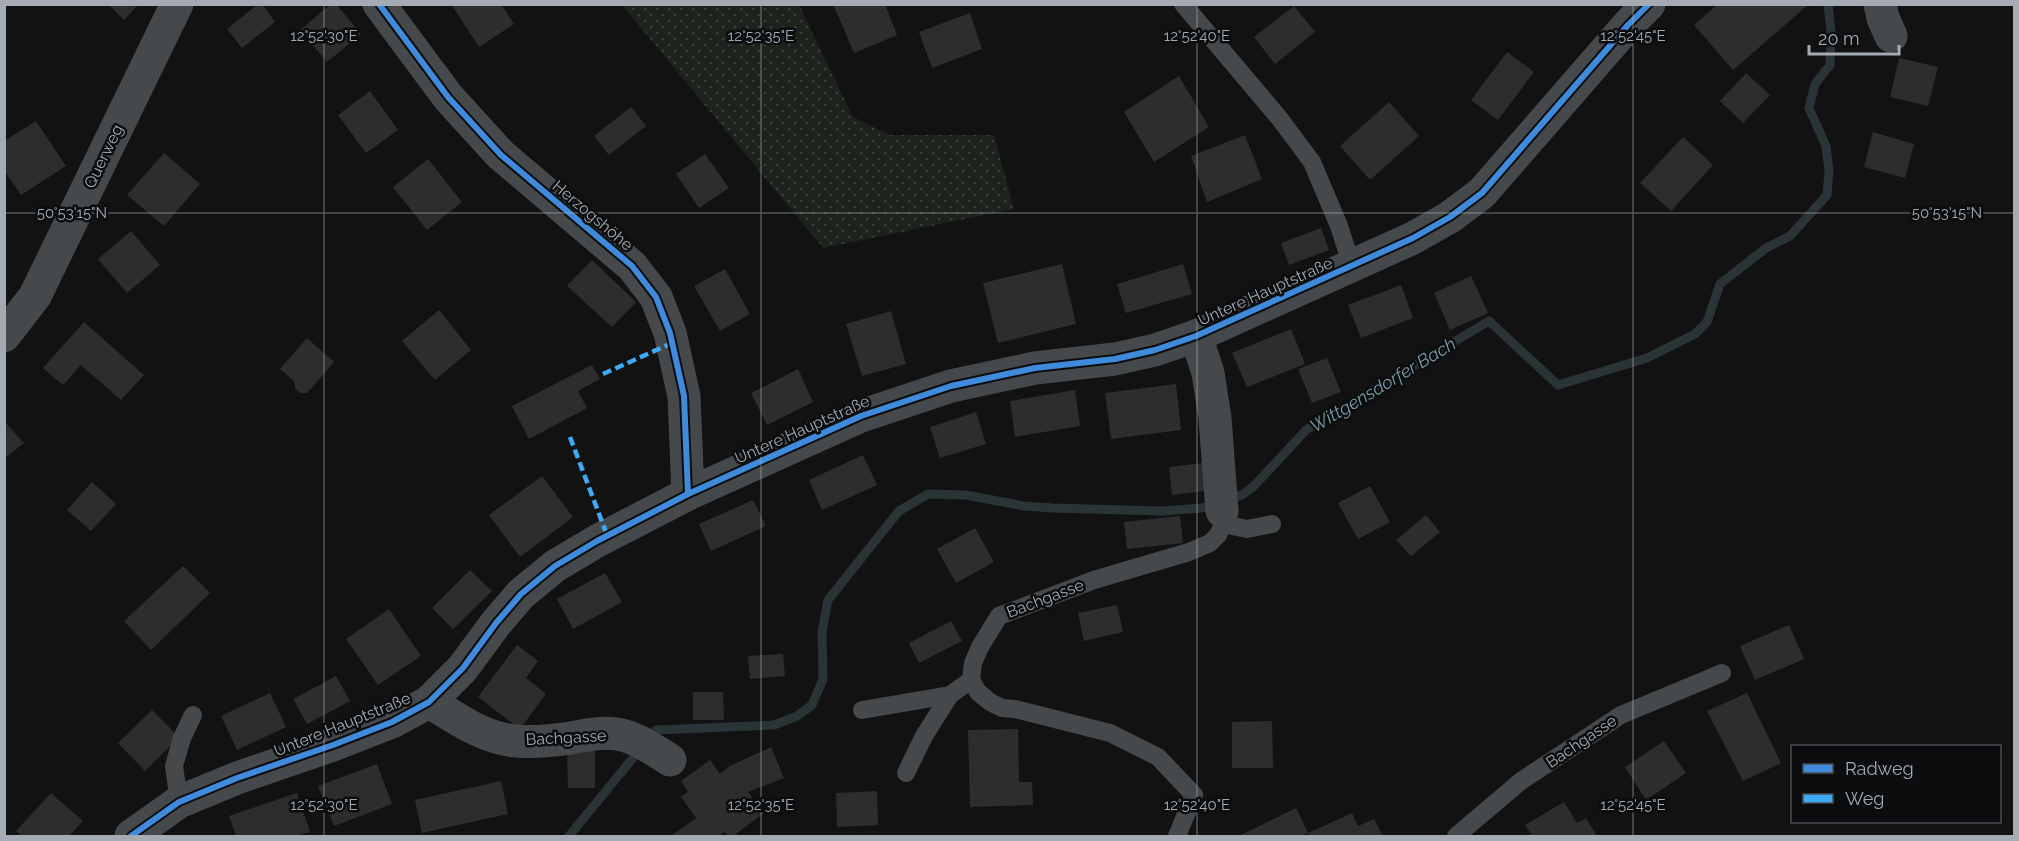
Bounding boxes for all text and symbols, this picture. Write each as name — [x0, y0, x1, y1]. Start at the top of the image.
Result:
scale bar — [1809, 18, 1899, 56]
text: 12°52'30"E — [290, 27, 358, 45]
text: 12°52'35"E — [728, 27, 794, 45]
text: 12°52'40"E — [1164, 27, 1230, 45]
text: 12°52'45"E — [1600, 27, 1666, 45]
text: 20 m — [1818, 28, 1860, 49]
street label: Querweg — [80, 121, 127, 191]
street label: Herzogshöhe — [549, 176, 637, 255]
text: 50°53'15"N — [37, 204, 107, 222]
text: 50°53'15"N — [1912, 204, 1982, 222]
street label: Untere Hauptstraße — [1195, 253, 1335, 330]
water label: Wittgensdorfer Bach — [1306, 333, 1460, 436]
street label: Untere Hauptstraße — [732, 391, 872, 468]
street label: Bachgasse — [1004, 575, 1086, 622]
street label: Untere Hauptstraße — [271, 688, 413, 760]
street label: Bachgasse — [1542, 711, 1620, 772]
street label: Bachgasse — [525, 726, 607, 749]
legend — [1791, 745, 2001, 823]
text: Radweg — [1845, 758, 1914, 779]
text: Weg — [1845, 788, 1884, 809]
text: 12°52'30"E — [290, 796, 358, 814]
text: 12°52'35"E — [728, 796, 794, 814]
text: 12°52'40"E — [1164, 796, 1230, 814]
text: 12°52'45"E — [1600, 796, 1666, 814]

